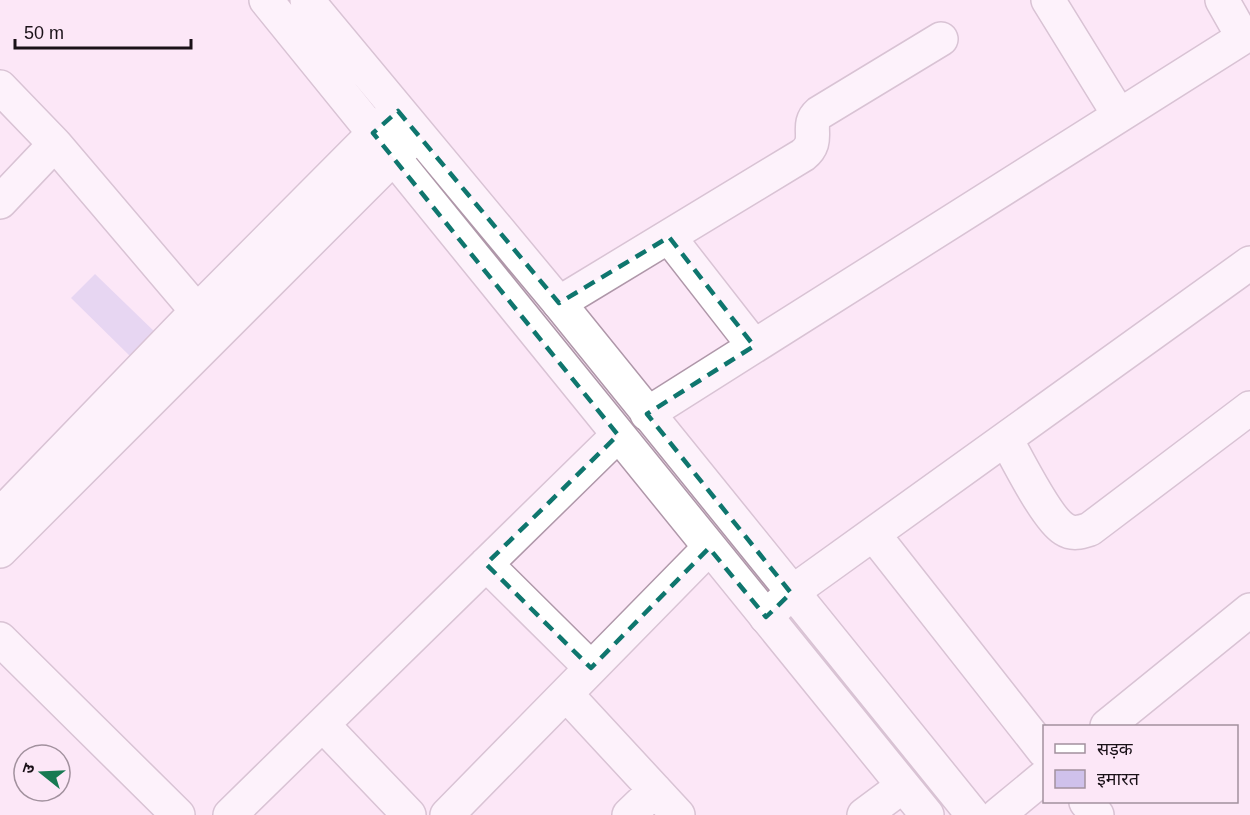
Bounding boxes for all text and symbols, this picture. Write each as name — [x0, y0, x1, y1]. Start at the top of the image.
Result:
scale bar — [15, 12, 190, 50]
text: 50 m — [24, 23, 64, 43]
legend — [1043, 725, 1238, 803]
text: सड़क — [1097, 739, 1134, 759]
north arrow — [12, 743, 72, 803]
text: उ — [19, 761, 38, 776]
text: इमारत — [1097, 769, 1140, 789]

